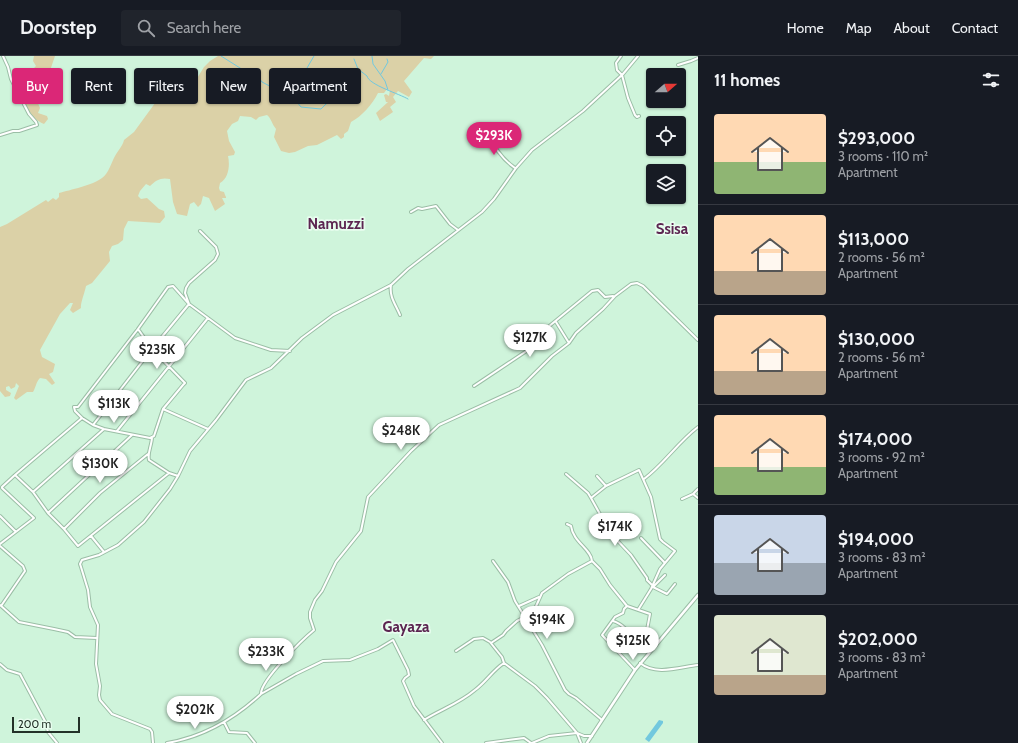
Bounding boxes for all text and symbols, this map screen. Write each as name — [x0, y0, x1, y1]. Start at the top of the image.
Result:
search box — [121, 10, 401, 46]
text: Doorstep — [20, 16, 97, 39]
icon: search — [135, 17, 157, 39]
text: Search here — [167, 19, 241, 37]
text: Home — [787, 19, 824, 37]
text: Map — [846, 19, 871, 37]
text: About — [893, 19, 930, 37]
text: Contact — [952, 19, 998, 37]
chip: Buy — [12, 68, 63, 104]
chip: Rent — [71, 68, 126, 104]
chip: Filters — [134, 68, 198, 104]
chip: New — [206, 68, 261, 104]
chip: Apartment — [269, 68, 361, 104]
north arrow — [646, 68, 686, 108]
map controls — [646, 68, 686, 204]
icon: filters — [980, 69, 1002, 91]
text: 11 homes — [714, 70, 780, 90]
button: locate — [646, 116, 686, 156]
pin: $293K — [466, 122, 522, 156]
text: $293K — [476, 127, 512, 143]
text: $293,000 — [838, 128, 915, 148]
icon: home — [746, 130, 794, 178]
text: 3 rooms · 110 m² — [838, 148, 928, 164]
button: layers — [646, 164, 686, 204]
text: Apartment — [838, 164, 898, 180]
district label: Namuzzi — [308, 215, 364, 233]
district label: Ssisa — [656, 220, 689, 238]
text: $113,000 — [838, 229, 909, 249]
icon: home — [746, 231, 794, 279]
text: 2 rooms · 56 m² — [838, 249, 925, 265]
text: Apartment — [838, 265, 898, 281]
pin: $127K — [502, 324, 558, 358]
text: $127K — [513, 329, 547, 345]
text: $130,000 — [838, 329, 915, 349]
icon: home — [746, 331, 794, 379]
pin: $235K — [129, 336, 185, 370]
text: $235K — [139, 341, 175, 357]
text: 2 rooms · 56 m² — [838, 349, 925, 365]
text: Apartment — [838, 365, 898, 381]
pin: $113K — [86, 390, 142, 424]
text: $113K — [98, 395, 130, 411]
pin: $248K — [373, 417, 429, 451]
text: $248K — [382, 422, 420, 438]
text: $174,000 — [838, 429, 913, 449]
icon: home — [746, 431, 794, 479]
text: 3 rooms · 92 m² — [838, 449, 925, 465]
pin: $130K — [72, 450, 128, 484]
text: $130K — [82, 455, 118, 471]
text: Apartment — [838, 465, 898, 481]
pin: $174K — [587, 513, 643, 547]
text: $174K — [598, 518, 632, 534]
text: $194,000 — [838, 529, 914, 549]
icon: home — [746, 531, 794, 579]
text: 3 rooms · 83 m² — [838, 549, 925, 565]
text: Apartment — [838, 565, 898, 581]
pin: $194K — [519, 606, 575, 640]
text: $194K — [529, 611, 565, 627]
district label: Gayaza — [382, 618, 430, 636]
pin: $125K — [605, 627, 661, 661]
text: $202,000 — [838, 629, 918, 649]
icon: home — [746, 631, 794, 679]
text: $125K — [616, 632, 650, 648]
pin: $233K — [238, 638, 294, 672]
text: $233K — [248, 643, 284, 659]
text: 3 rooms · 83 m² — [838, 649, 925, 665]
text: Apartment — [838, 665, 898, 681]
pin: $202K — [167, 696, 223, 730]
text: $202K — [176, 701, 214, 717]
scale bar — [12, 715, 80, 734]
text: 200 m — [18, 717, 51, 731]

